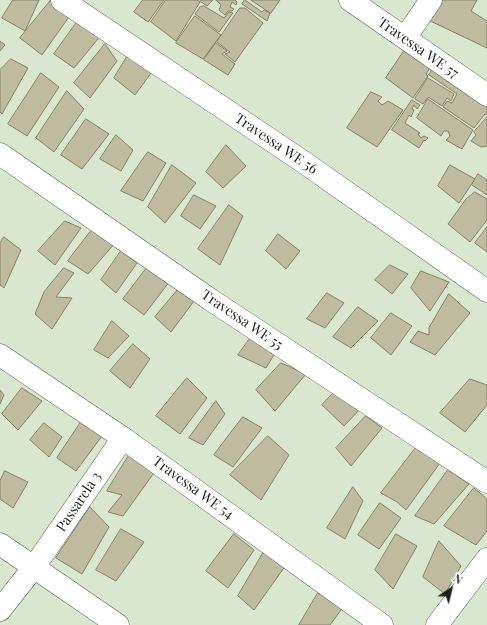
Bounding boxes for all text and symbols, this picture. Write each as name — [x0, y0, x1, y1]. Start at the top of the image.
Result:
street label: Travessa WE 57 — [374, 14, 462, 82]
street label: Travessa WE 56 — [231, 110, 321, 178]
street label: Travessa WE 55 — [198, 287, 286, 353]
street label: Travessa WE 54 — [149, 453, 237, 523]
street label: Passarela 3 — [53, 469, 105, 535]
north arrow — [431, 569, 471, 609]
text: N — [451, 570, 466, 587]

